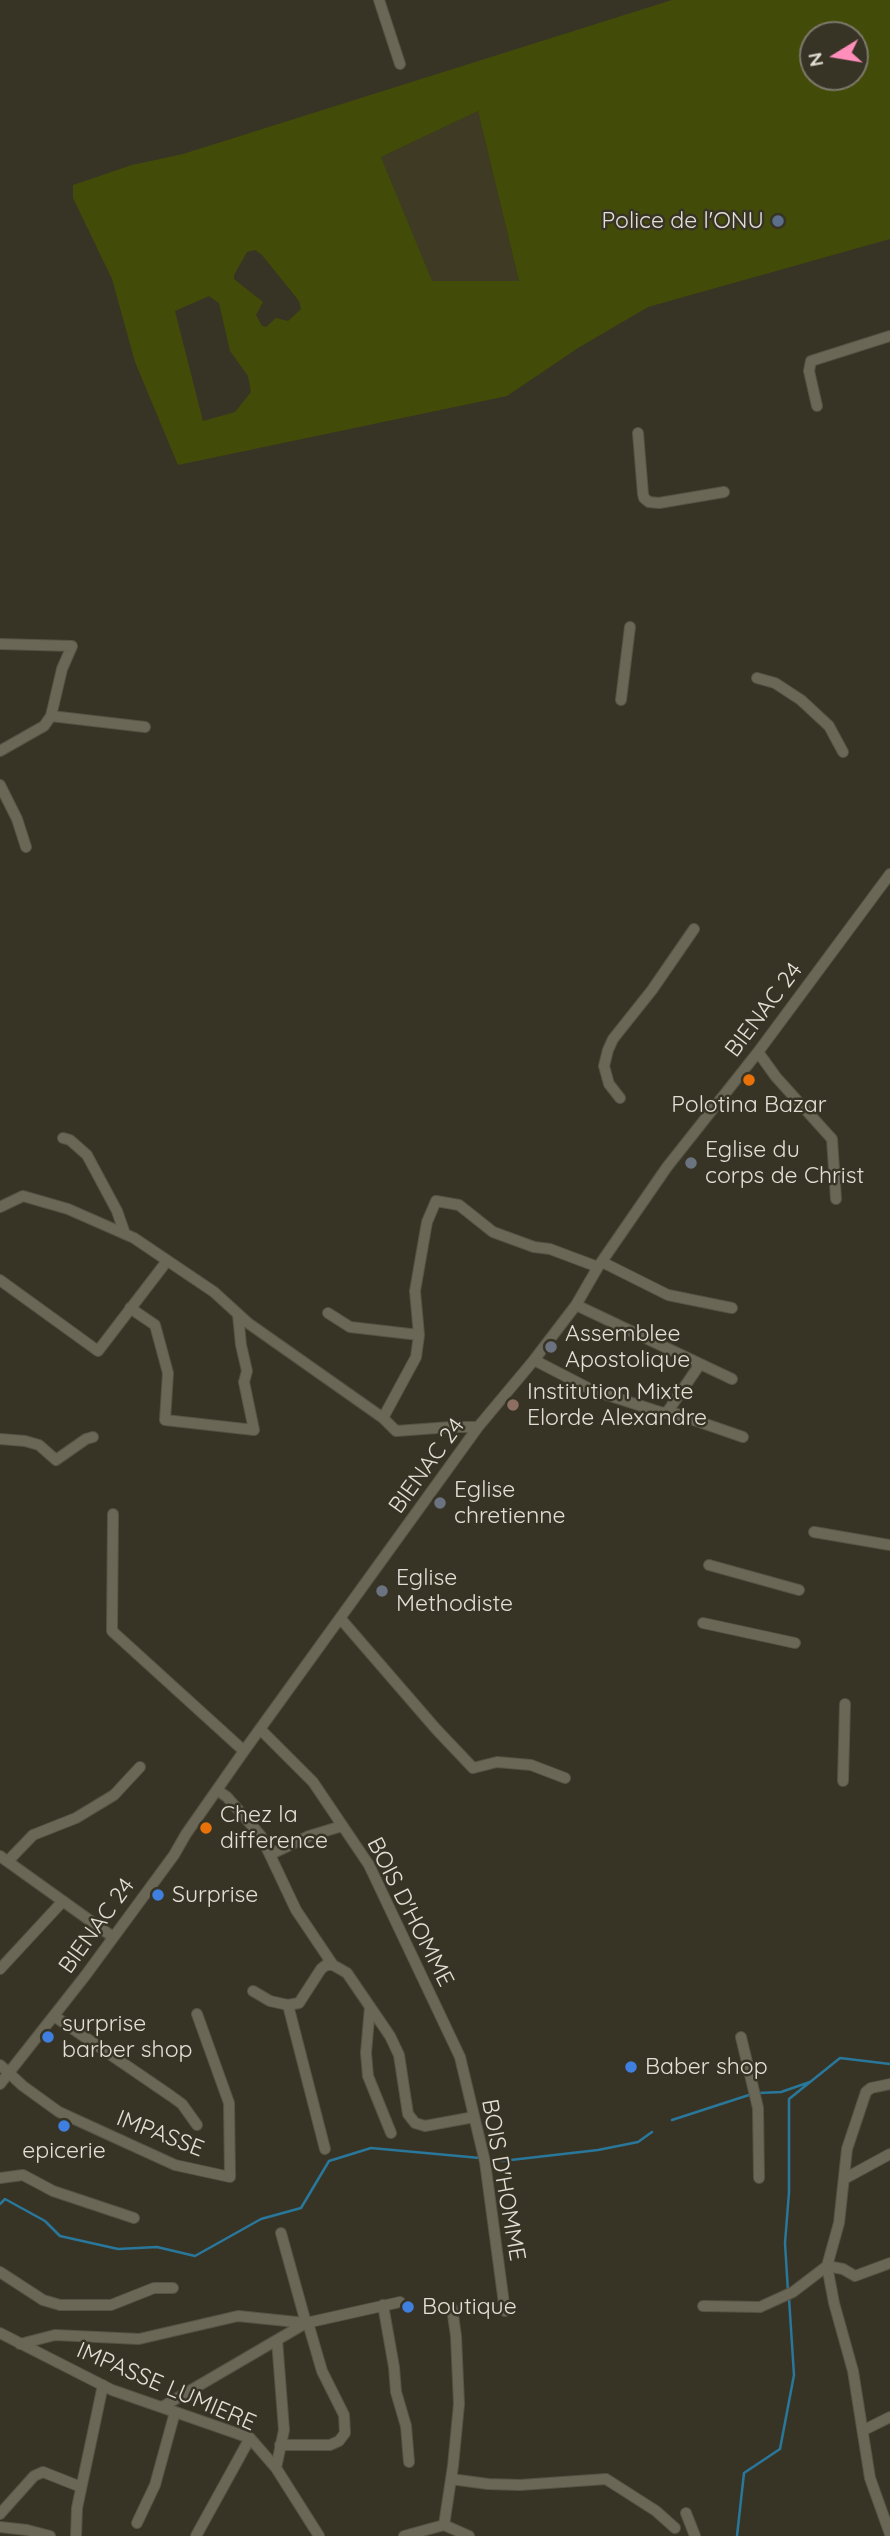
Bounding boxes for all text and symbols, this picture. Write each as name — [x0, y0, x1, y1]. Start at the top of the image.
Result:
north arrow — [799, 21, 869, 91]
text: N — [802, 50, 828, 69]
place label: Police de l'ONU — [602, 207, 764, 235]
marker: Police de l'ONU — [770, 213, 786, 229]
street label: BIENAC 24 — [720, 957, 808, 1063]
marker: Polotina Bazar — [741, 1072, 757, 1088]
place label: Polotina Bazar — [671, 1091, 827, 1119]
place label: Eglise du corps de Christ — [705, 1136, 864, 1190]
marker: Eglise du corps de Christ — [683, 1155, 699, 1171]
place label: Assemblee Apostolique — [565, 1320, 690, 1374]
marker: Assemblee Apostolique — [543, 1339, 559, 1355]
place label: Institution Mixte Elorde Alexandre — [527, 1378, 707, 1432]
marker: Institution Mixte Elorde Alexandre — [505, 1397, 521, 1413]
street label: BIENAC 24 — [383, 1413, 471, 1519]
place label: Eglise chretienne — [454, 1476, 566, 1530]
marker: Eglise chretienne — [432, 1495, 448, 1511]
place label: Eglise Methodiste — [396, 1564, 513, 1618]
marker: Eglise Methodiste — [374, 1583, 390, 1599]
place label: Chez la difference — [220, 1801, 328, 1855]
marker: Chez la difference — [198, 1820, 214, 1836]
street label: BOIS D'HOMME — [361, 1833, 459, 1991]
street label: BIENAC 24 — [53, 1873, 141, 1979]
place label: Surprise — [172, 1881, 258, 1909]
marker: Surprise — [150, 1887, 166, 1903]
place label: surprise barber shop — [62, 2010, 192, 2064]
marker: surprise barber shop — [40, 2029, 56, 2045]
place label: Baber shop — [645, 2053, 768, 2081]
marker: Baber shop — [623, 2059, 639, 2075]
street label: BOIS D'HOMME — [475, 2097, 531, 2263]
street label: IMPASSE — [112, 2105, 208, 2163]
marker: epicerie — [56, 2118, 72, 2134]
place label: epicerie — [22, 2137, 106, 2165]
place label: Boutique — [422, 2293, 517, 2321]
marker: Boutique — [400, 2299, 416, 2315]
street label: IMPASSE LUMIERE — [72, 2337, 260, 2437]

